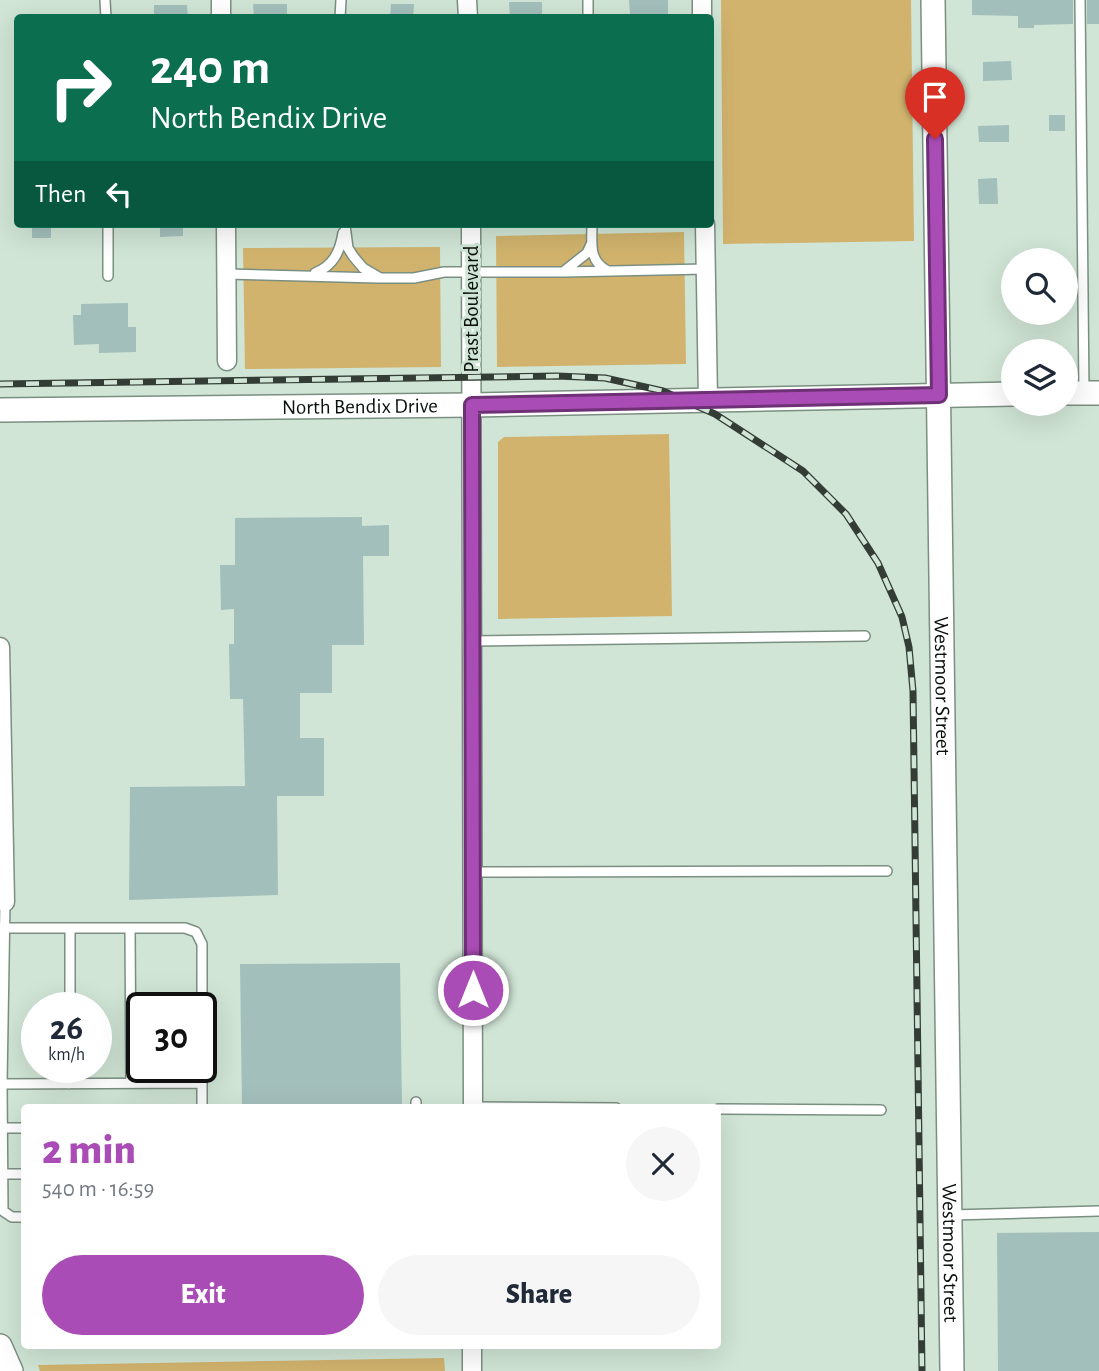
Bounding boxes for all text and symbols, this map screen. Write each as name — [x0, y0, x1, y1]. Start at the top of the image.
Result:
icon: right — [35, 42, 126, 133]
text: 240 m — [150, 44, 270, 93]
pin — [905, 67, 965, 139]
icon: arrive — [916, 78, 954, 116]
text: North Bendix Drive — [150, 102, 387, 134]
icon: left — [100, 175, 138, 213]
text: Then — [35, 181, 86, 207]
street label: Prast Boulevard — [461, 245, 482, 373]
map controls — [1001, 248, 1078, 416]
button: search — [1001, 248, 1078, 325]
button: layers — [1001, 339, 1078, 416]
street label: North Bendix Drive — [282, 395, 438, 418]
street label: Westmoor Street — [931, 616, 953, 756]
position arrow — [436, 953, 510, 1027]
speed limit sign: 30 — [126, 992, 217, 1083]
text: 26 — [50, 1011, 83, 1046]
text: km/h — [48, 1046, 85, 1064]
button: close — [626, 1127, 700, 1201]
text: 2 min — [42, 1129, 136, 1171]
text: 540 m · 16:59 — [42, 1178, 154, 1201]
street label: Westmoor Street — [938, 1183, 961, 1323]
button: Exit — [42, 1255, 364, 1335]
button: Share — [378, 1255, 700, 1335]

